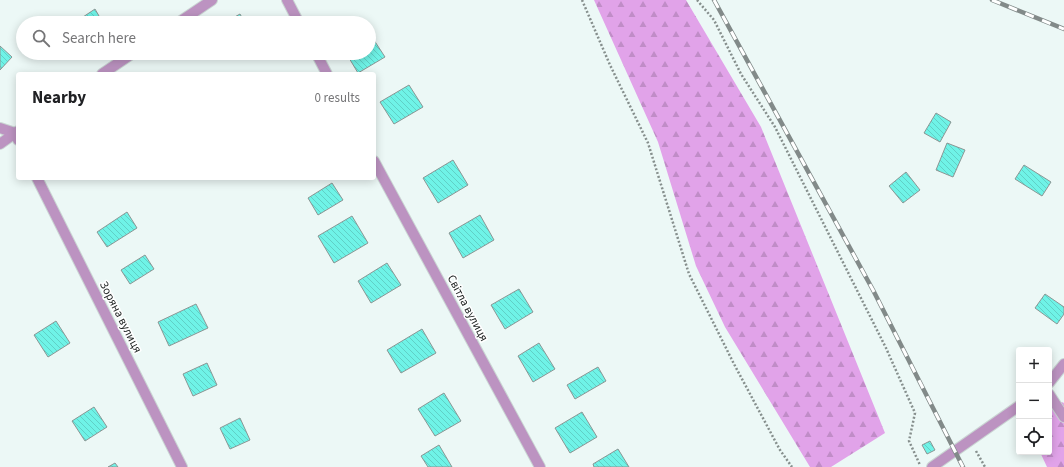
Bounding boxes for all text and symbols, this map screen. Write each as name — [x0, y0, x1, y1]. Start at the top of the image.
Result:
search box — [16, 16, 376, 60]
icon: search — [30, 27, 52, 49]
text: Search here — [62, 28, 136, 49]
text: Nearby — [32, 86, 86, 110]
text: 0 results — [315, 89, 360, 107]
street label: Світла вулиця — [443, 272, 492, 345]
street label: Зоряна вулиця — [95, 278, 146, 356]
map controls — [1016, 347, 1052, 455]
button: + — [1016, 347, 1052, 383]
button: − — [1016, 383, 1052, 419]
button: locate — [1016, 419, 1052, 455]

